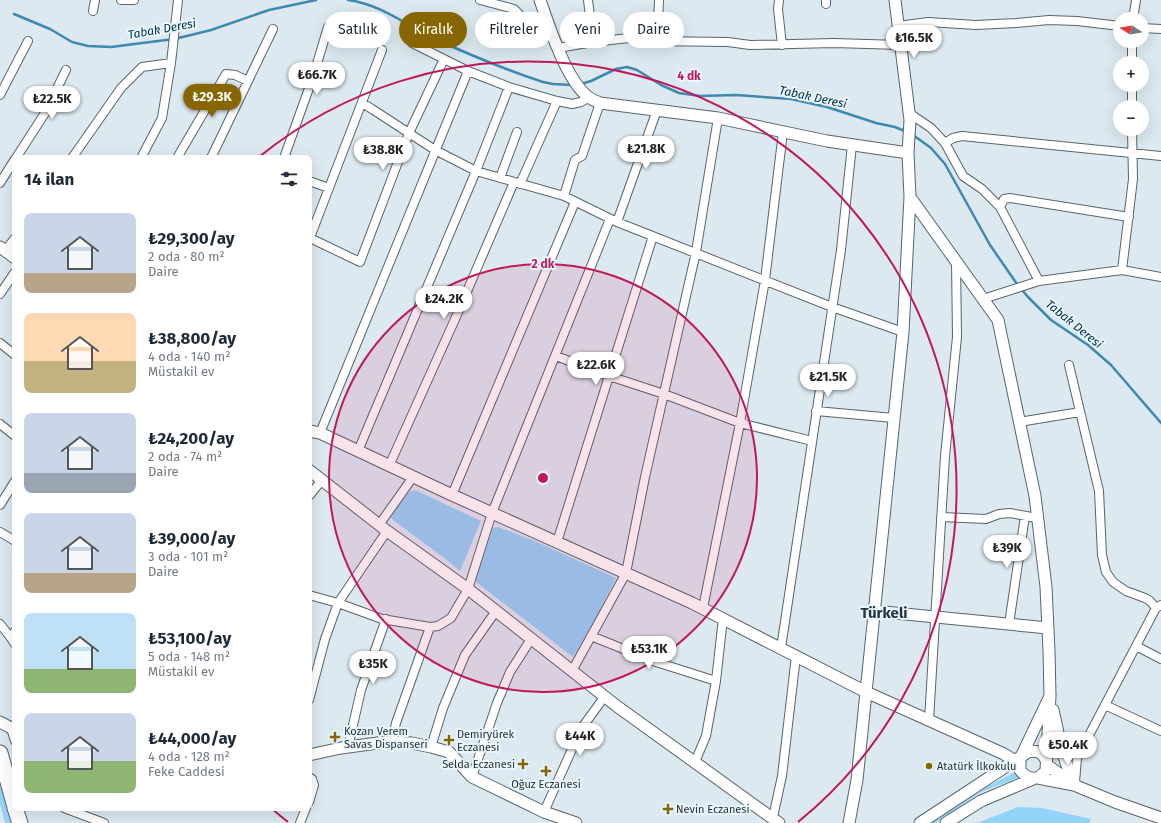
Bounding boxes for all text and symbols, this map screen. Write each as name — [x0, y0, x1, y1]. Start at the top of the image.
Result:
chip: Satılık — [324, 12, 391, 48]
chip: Kiralık — [399, 12, 467, 48]
chip: Filtreler — [475, 12, 552, 48]
chip: Yeni — [560, 12, 615, 48]
chip: Daire — [623, 12, 684, 48]
north arrow — [1113, 12, 1149, 48]
map controls — [1113, 12, 1149, 136]
water label: Tabak Deresi — [127, 16, 198, 42]
pin: ₺16.5K — [881, 25, 947, 59]
text: ₺16.5K — [895, 30, 933, 45]
button: + — [1113, 56, 1149, 92]
pin: ₺66.7K — [284, 62, 350, 96]
text: ₺66.7K — [297, 67, 337, 82]
text: 4 dk — [677, 69, 701, 83]
water label: Tabak Deresi — [778, 83, 849, 111]
pin: ₺29.3K — [179, 84, 245, 118]
pin: ₺22.5K — [19, 86, 85, 120]
text: ₺29.3K — [192, 89, 232, 104]
text: ₺22.5K — [32, 91, 72, 106]
button: − — [1113, 100, 1149, 136]
pin: ₺21.8K — [613, 136, 679, 170]
pin: ₺38.8K — [350, 137, 416, 171]
text: ₺21.8K — [627, 141, 665, 156]
text: ₺38.8K — [363, 142, 403, 157]
icon: filters — [278, 168, 300, 190]
text: 14 ilan — [24, 169, 74, 190]
text: ₺29,300/ay — [148, 228, 235, 249]
icon: home — [56, 229, 104, 277]
text: 2 oda · 80 m² — [148, 249, 224, 264]
text: 2 dk — [532, 257, 555, 271]
text: Daire — [148, 264, 179, 279]
pin: ₺24.2K — [411, 286, 477, 320]
text: ₺24.2K — [424, 291, 464, 306]
water label: Tabak Deresi — [1043, 297, 1106, 352]
text: ₺38,800/ay — [148, 328, 236, 349]
icon: home — [56, 329, 104, 377]
text: 4 oda · 140 m² — [148, 349, 230, 364]
pin: ₺22.6K — [563, 352, 629, 386]
text: ₺22.6K — [576, 357, 616, 372]
text: Müstakil ev — [148, 364, 214, 379]
pin: ₺21.5K — [795, 364, 861, 398]
text: ₺21.5K — [809, 369, 847, 384]
text: ₺24,200/ay — [148, 428, 234, 449]
icon: home — [56, 429, 104, 477]
text: 2 oda · 74 m² — [148, 449, 222, 464]
text: Daire — [148, 464, 179, 479]
centre of rings — [536, 471, 550, 485]
text: ₺39,000/ay — [148, 528, 235, 549]
icon: home — [56, 529, 104, 577]
pin: ₺39K — [983, 535, 1031, 569]
text: ₺39K — [992, 540, 1022, 555]
text: 3 oda · 101 m² — [148, 549, 228, 564]
text: Daire — [148, 564, 179, 579]
district label: Türkeli — [860, 604, 908, 622]
text: ₺53,100/ay — [148, 628, 231, 649]
icon: home — [56, 629, 104, 677]
pin: ₺53.1K — [616, 636, 682, 670]
text: ₺53.1K — [631, 641, 667, 656]
text: 5 oda · 148 m² — [148, 649, 230, 664]
pin: ₺35K — [349, 651, 397, 685]
text: ₺35K — [358, 656, 388, 671]
text: Müstakil ev — [148, 664, 214, 679]
pin: ₺44K — [556, 723, 604, 757]
place label: Kozan Verem Savas Dispanseri — [344, 725, 428, 751]
text: ₺44,000/ay — [148, 728, 236, 749]
place label: Demiryürek Eczanesi — [457, 728, 515, 754]
text: ₺44K — [565, 728, 595, 743]
icon: home — [56, 729, 104, 777]
marker: Kozan Verem Savas Dispanseri — [329, 731, 341, 743]
pin: ₺50.4K — [1035, 732, 1101, 766]
marker: Demiryürek Eczanesi — [444, 735, 454, 745]
text: ₺50.4K — [1048, 737, 1088, 752]
text: 4 oda · 128 m² — [148, 749, 230, 764]
place label: Selda Eczanesi — [442, 758, 515, 771]
marker: Selda Eczanesi — [518, 759, 528, 769]
place label: Atatürk İlkokulu — [937, 759, 1016, 773]
marker: Atatürk İlkokulu — [924, 761, 934, 771]
text: Feke Caddesi — [148, 764, 225, 779]
marker: Oğuz Eczanesi — [541, 766, 551, 776]
place label: Oğuz Eczanesi — [511, 778, 581, 791]
place label: Nevin Eczanesi — [676, 803, 750, 816]
marker: Nevin Eczanesi — [663, 804, 673, 814]

